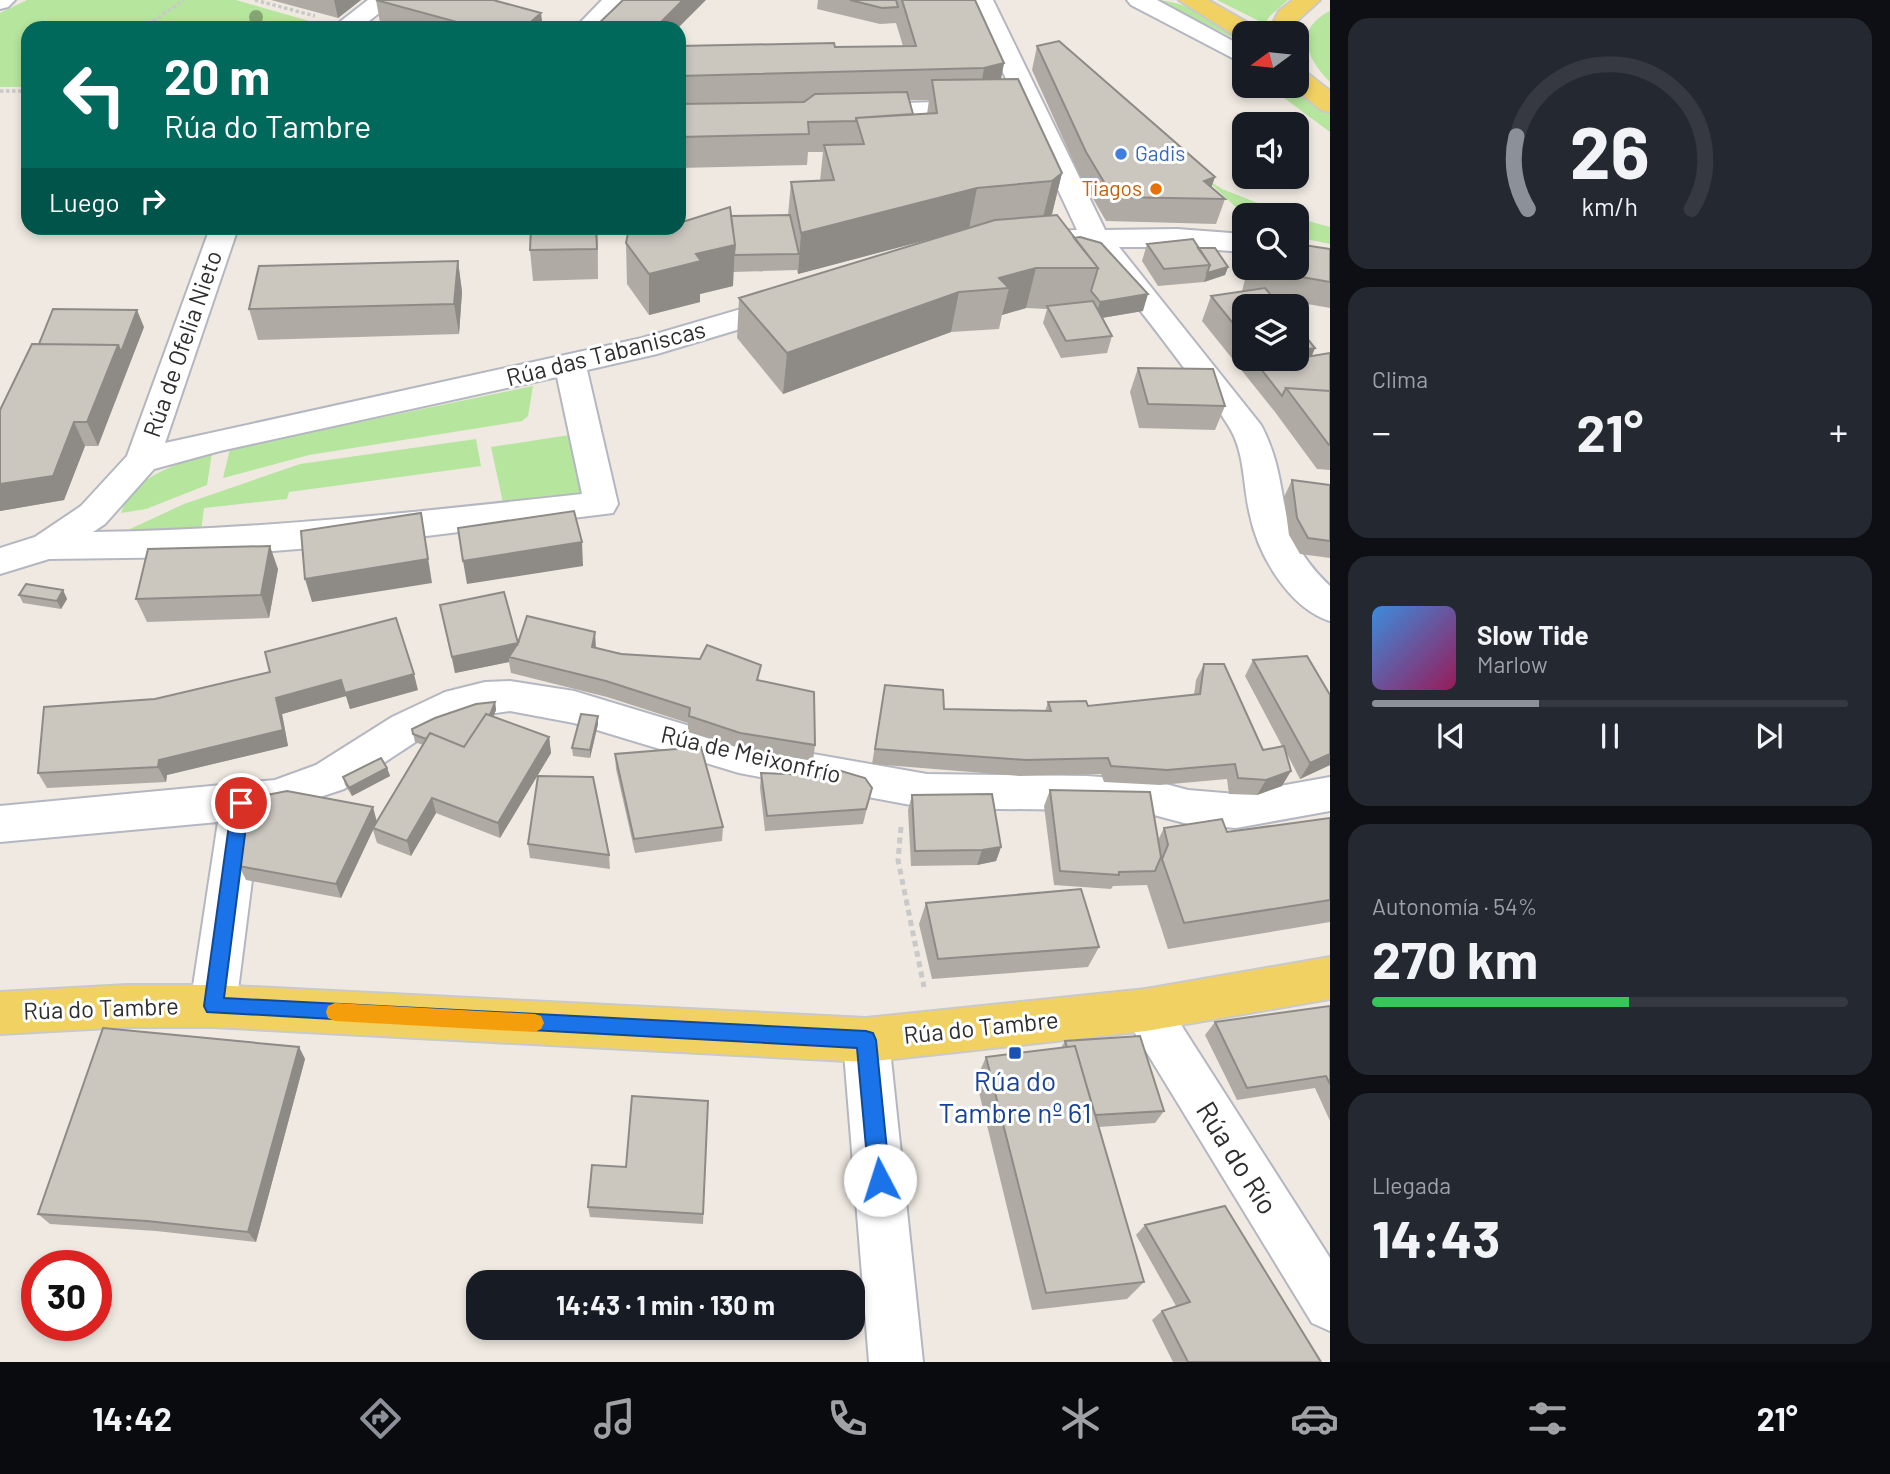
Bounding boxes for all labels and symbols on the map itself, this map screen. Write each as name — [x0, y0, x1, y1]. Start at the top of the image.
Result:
north arrow — [1232, 21, 1309, 98]
place label: Gadis — [1135, 140, 1185, 165]
marker: Gadis — [1113, 146, 1129, 162]
place label: Tiagos — [1081, 175, 1142, 200]
marker: Tiagos — [1148, 181, 1164, 197]
street label: Rúa de Ofelia Nieto — [136, 246, 227, 441]
street label: Rúa das Tabaniscas — [503, 314, 708, 391]
street label: Rúa de Meixonfrío — [658, 719, 844, 788]
pin — [211, 773, 271, 833]
street label: Rúa do Tambre — [23, 990, 179, 1025]
street label: Rúa do Tambre — [902, 1004, 1060, 1049]
marker: Rúa do Tambre nº 61 — [1007, 1045, 1023, 1061]
place label: Rúa do Tambre nº 61 — [939, 1063, 1092, 1129]
street label: Rúa do Río — [1190, 1095, 1286, 1220]
position arrow — [843, 1143, 917, 1217]
speed limit sign: 30 — [21, 1250, 112, 1341]

